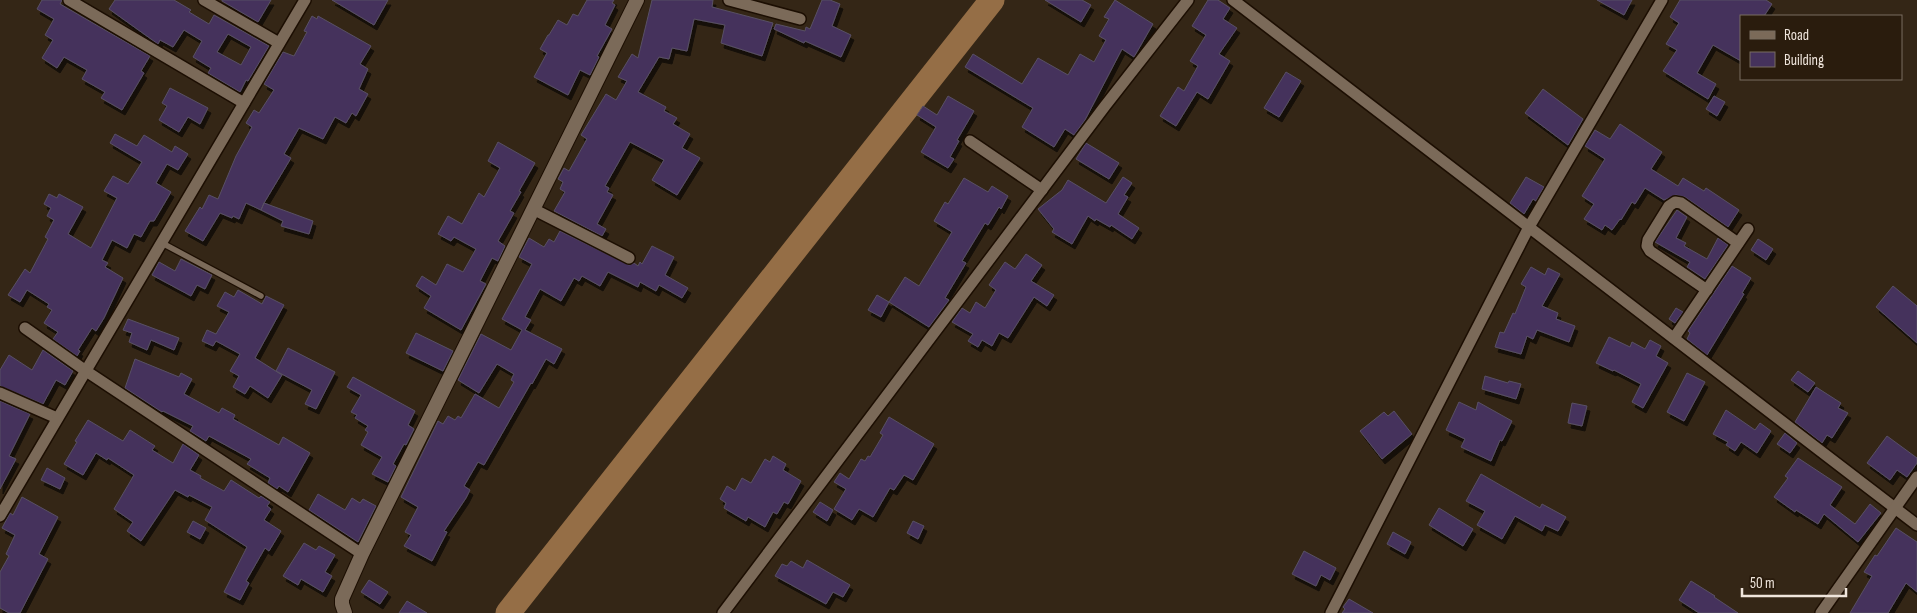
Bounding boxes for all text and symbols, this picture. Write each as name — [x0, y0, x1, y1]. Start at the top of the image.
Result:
legend — [1740, 15, 1902, 80]
text: Road — [1784, 26, 1809, 45]
text: Building — [1784, 51, 1824, 70]
scale bar — [1742, 566, 1846, 598]
text: 50 m — [1750, 574, 1775, 593]

